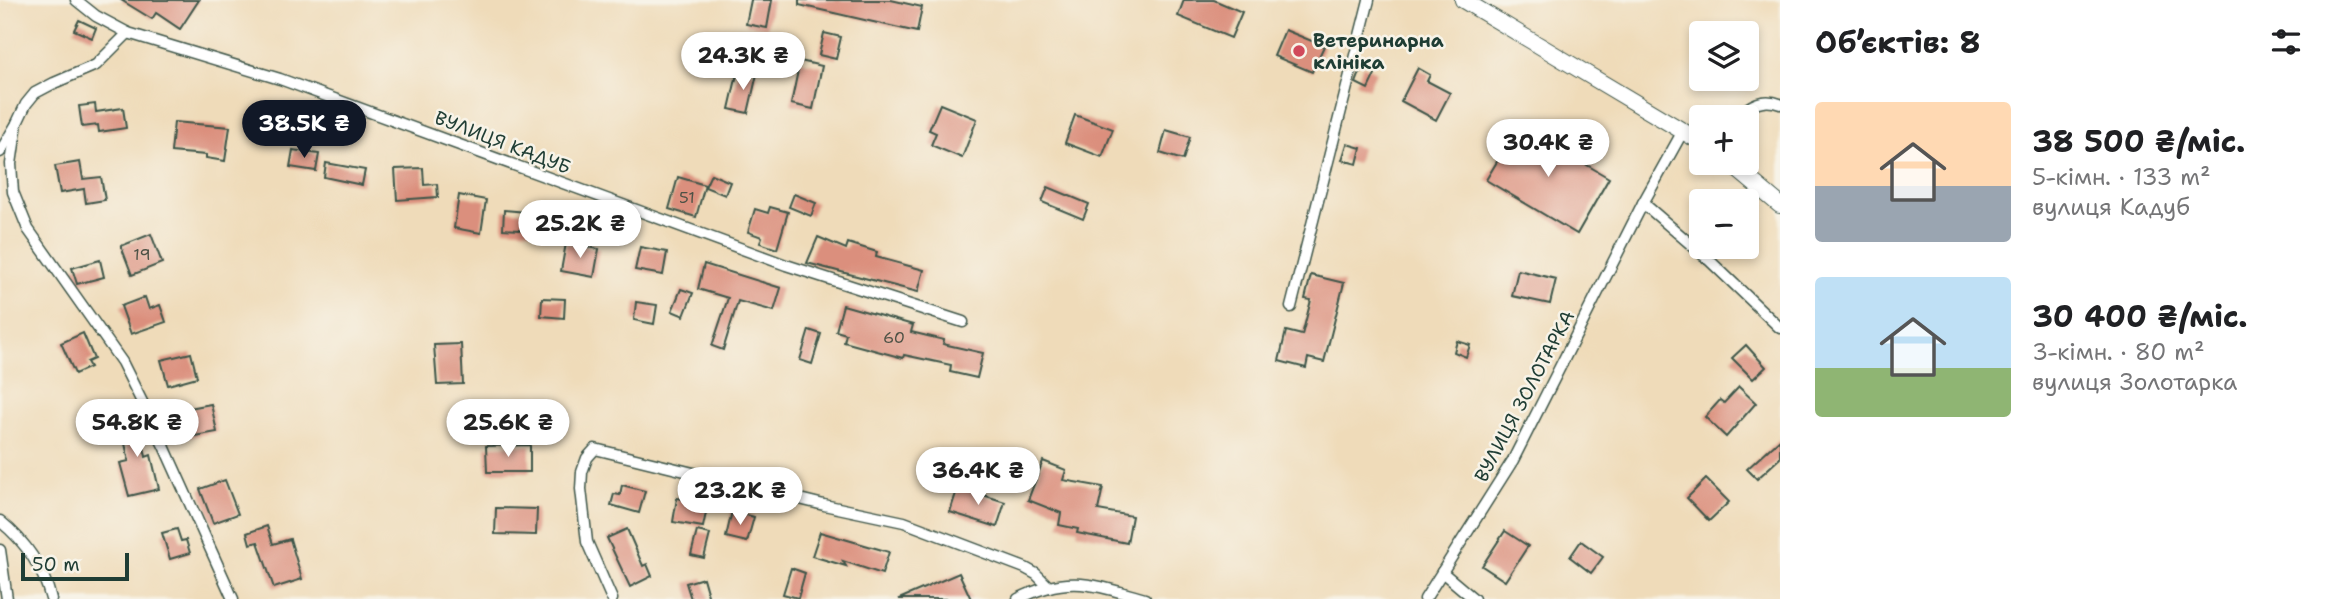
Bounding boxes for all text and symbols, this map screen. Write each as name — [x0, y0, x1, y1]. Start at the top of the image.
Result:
map controls — [1689, 21, 1759, 259]
button: layers — [1689, 21, 1759, 91]
text: Об’єктів: 8 — [1815, 22, 1981, 63]
icon: filters — [2267, 23, 2305, 61]
place label: Ветеринарна клініка — [1313, 28, 1444, 75]
pin: 24.3K ₴ — [678, 32, 808, 92]
text: 24.3K ₴ — [697, 40, 789, 70]
marker: Ветеринарна клініка — [1291, 43, 1307, 59]
pin: 38.5K ₴ — [239, 100, 369, 160]
street label: ВУЛИЦЯ КАДУБ — [431, 105, 575, 180]
button: + — [1689, 105, 1759, 175]
text: 38.5K ₴ — [258, 108, 350, 138]
pin: 30.4K ₴ — [1483, 120, 1613, 179]
text: 38 500 ₴/міс. — [2032, 121, 2245, 162]
text: 30.4K ₴ — [1502, 127, 1594, 157]
icon: home — [1871, 130, 1955, 214]
text: 5-кімн. · 133 m² — [2032, 162, 2211, 192]
house number: 51 — [679, 187, 695, 208]
button: − — [1689, 189, 1759, 259]
text: вулиця Кадуб — [2032, 192, 2190, 222]
pin: 25.2K ₴ — [515, 201, 645, 260]
text: 25.2K ₴ — [534, 208, 626, 238]
house number: 19 — [133, 244, 151, 265]
text: 30 400 ₴/міс. — [2032, 296, 2248, 337]
icon: home — [1871, 305, 1955, 389]
street label: ВУЛИЦЯ ЗОЛОТАРКА — [1469, 306, 1580, 486]
house number: 60 — [883, 327, 905, 348]
text: 3-кімн. · 80 m² — [2032, 337, 2205, 367]
text: вулиця Золотарка — [2032, 367, 2237, 397]
pin: 54.8K ₴ — [72, 400, 202, 459]
pin: 25.6K ₴ — [443, 400, 573, 459]
text: 54.8K ₴ — [92, 407, 182, 437]
text: 25.6K ₴ — [462, 407, 554, 437]
pin: 36.4K ₴ — [913, 448, 1043, 507]
text: 36.4K ₴ — [932, 455, 1024, 485]
pin: 23.2K ₴ — [675, 468, 805, 527]
text: 23.2K ₴ — [694, 475, 786, 505]
scale bar — [21, 550, 130, 582]
text: 50 m — [32, 552, 80, 577]

